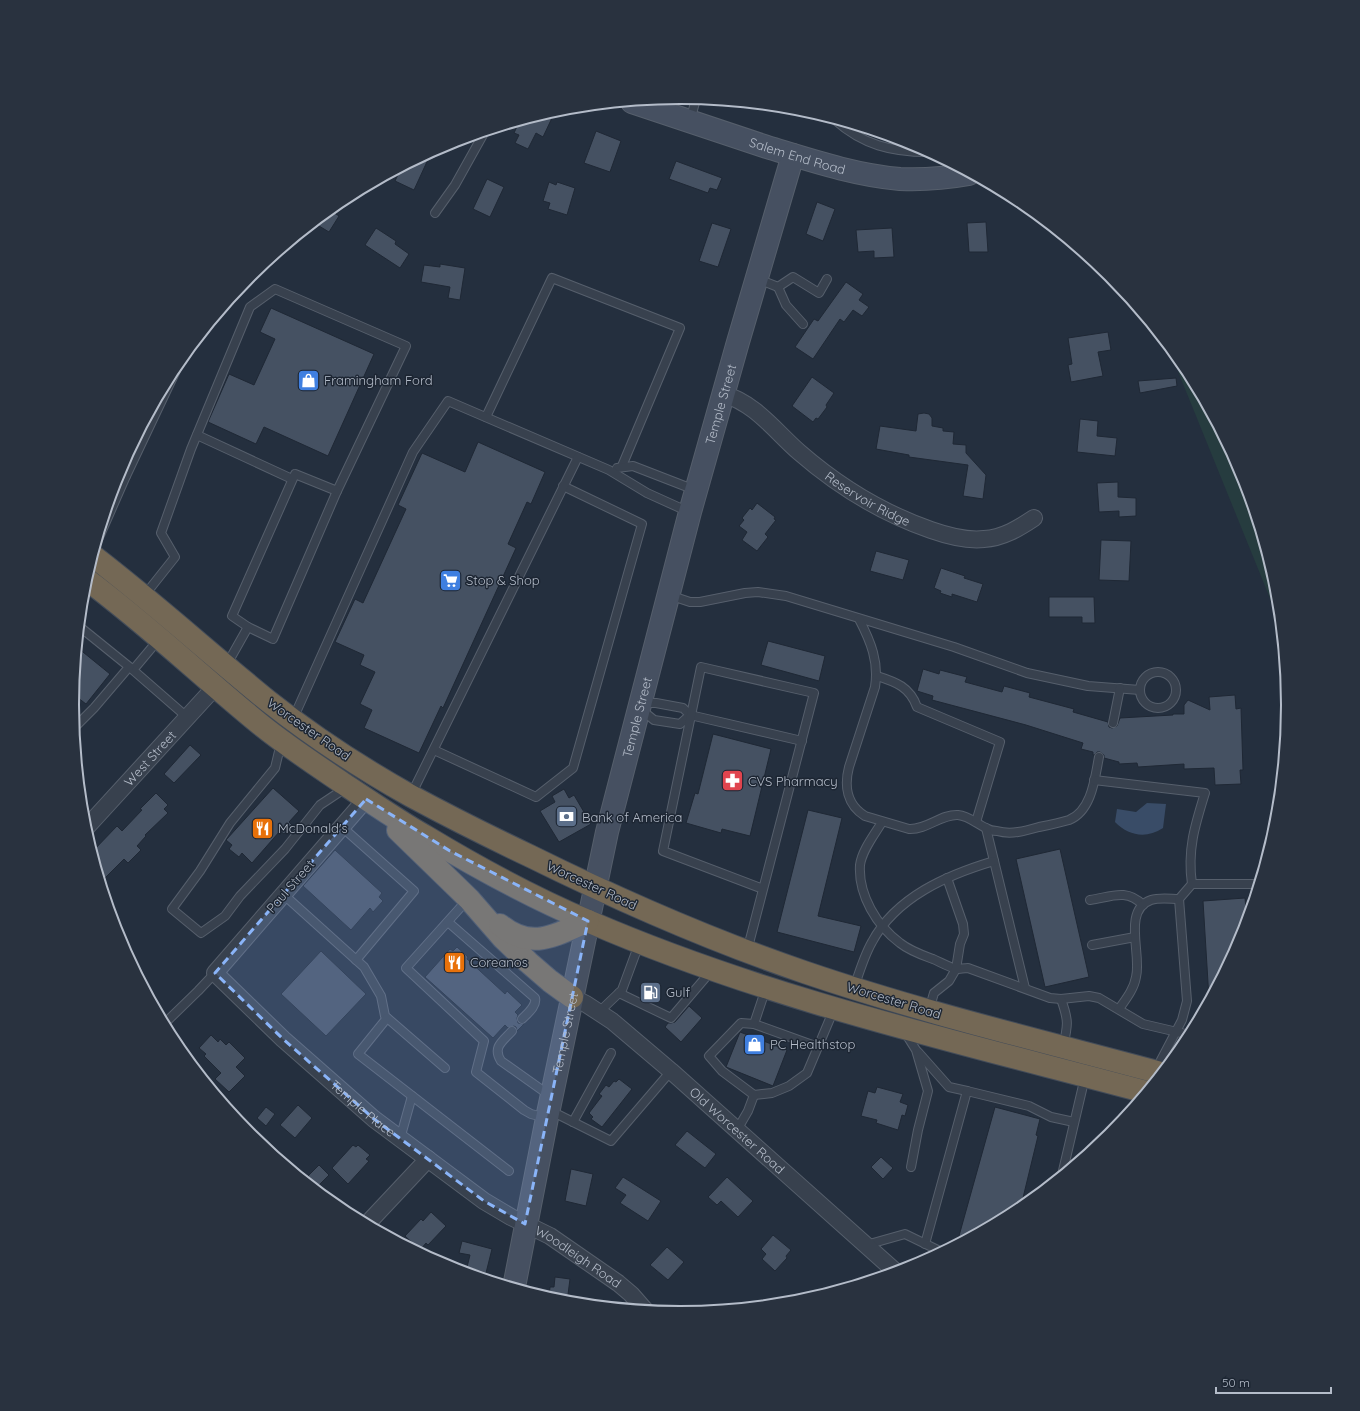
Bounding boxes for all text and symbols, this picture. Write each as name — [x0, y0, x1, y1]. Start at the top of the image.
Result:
street label: Salem End Road — [747, 134, 847, 177]
street label: Temple Street — [701, 362, 739, 446]
shop icon: Framingham Ford — [296, 367, 322, 393]
place label: Framingham Ford — [324, 372, 433, 388]
street label: Reservoir Ridge — [822, 468, 913, 529]
supermarket icon: Stop & Shop — [437, 567, 463, 593]
place label: Stop & Shop — [466, 572, 540, 588]
street label: Temple Street — [619, 675, 655, 759]
street label: Worcester Road — [264, 694, 354, 764]
street label: West Street — [120, 727, 179, 789]
pharmacy icon: CVS Pharmacy — [719, 768, 745, 794]
place label: CVS Pharmacy — [748, 773, 838, 789]
bank icon: Bank of America — [553, 804, 579, 830]
place label: Bank of America — [582, 809, 682, 825]
restaurant icon: McDonald's — [250, 815, 276, 841]
place label: McDonald's — [278, 820, 348, 836]
street label: Paul Street — [263, 856, 317, 916]
street label: Worcester Road — [544, 857, 640, 913]
restaurant icon: Coreanos — [441, 949, 467, 975]
place label: Coreanos — [470, 954, 528, 970]
street label: Worcester Road — [845, 978, 943, 1022]
fuel station icon: Gulf — [638, 979, 664, 1005]
place label: Gulf — [666, 984, 690, 1000]
street label: Temple Street — [548, 991, 581, 1075]
shop icon: PC Healthstop — [742, 1031, 768, 1057]
place label: PC Healthstop — [770, 1036, 855, 1052]
street label: Temple Place — [327, 1076, 399, 1140]
street label: Old Worcester Road — [686, 1084, 788, 1177]
street label: Woodleigh Road — [533, 1222, 624, 1291]
scale bar — [1216, 1369, 1331, 1395]
text: 50 m — [1222, 1375, 1250, 1390]

